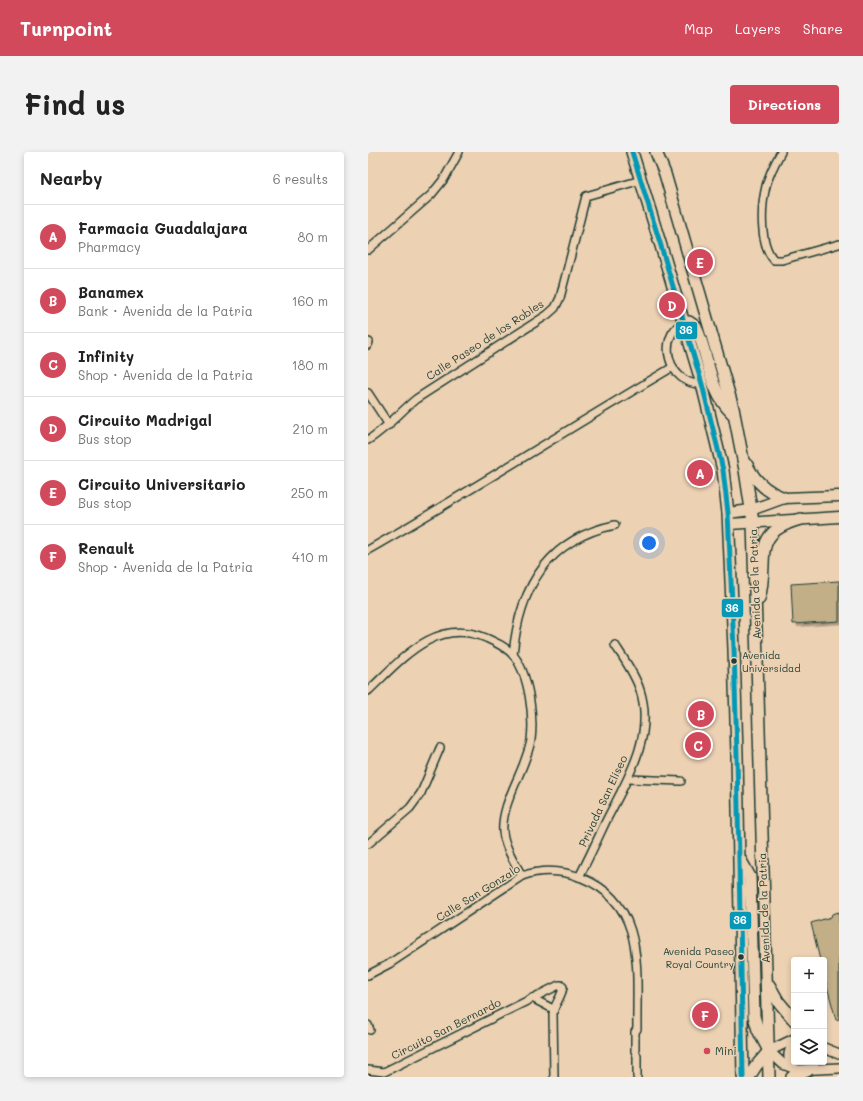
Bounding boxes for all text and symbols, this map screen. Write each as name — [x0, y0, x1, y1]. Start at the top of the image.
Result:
text: Turnpoint — [20, 16, 112, 41]
text: Map — [684, 19, 713, 38]
text: Layers — [735, 19, 781, 38]
text: Share — [803, 19, 843, 38]
button: Directions — [730, 85, 839, 124]
text: Find us — [24, 86, 125, 122]
text: Nearby — [40, 167, 102, 189]
text: 6 results — [273, 170, 328, 187]
text: Farmacia Guadalajara — [78, 218, 248, 238]
text: A — [48, 228, 58, 245]
text: 80 m — [298, 228, 328, 245]
text: Pharmacy — [78, 238, 141, 255]
pin: E — [687, 247, 713, 277]
text: Banamex — [78, 282, 144, 302]
pin: D — [659, 290, 685, 320]
text: B — [49, 292, 57, 309]
text: 160 m — [292, 292, 328, 309]
street label: Calle Paseo de los Robles — [423, 296, 546, 383]
text: Bank · Avenida de la Patria — [78, 302, 253, 319]
line badge: 36 — [675, 321, 698, 340]
text: 36 — [679, 322, 693, 337]
text: Infinity — [78, 346, 134, 366]
text: C — [48, 356, 58, 373]
text: 180 m — [292, 356, 328, 373]
text: Shop · Avenida de la Patria — [78, 366, 253, 383]
text: Circuito Madrigal — [78, 410, 212, 430]
text: D — [48, 420, 58, 437]
text: 210 m — [292, 420, 328, 437]
text: Bus stop — [78, 430, 131, 447]
pin: A — [687, 458, 713, 488]
text: Circuito Universitario — [78, 474, 245, 494]
text: E — [49, 484, 57, 501]
text: 250 m — [291, 484, 328, 501]
text: Bus stop — [78, 494, 131, 511]
street label: Avenida de la Patria — [745, 528, 764, 640]
your location — [639, 533, 659, 553]
text: Renault — [78, 538, 134, 558]
text: F — [49, 548, 57, 565]
text: 410 m — [292, 548, 328, 565]
text: Shop · Avenida de la Patria — [78, 558, 253, 575]
line badge: 36 — [721, 598, 744, 618]
text: 36 — [725, 600, 739, 615]
place label: Avenida Universidad — [742, 648, 801, 675]
marker: Avenida Universidad — [729, 656, 739, 666]
pin: B — [688, 699, 714, 729]
pin: C — [685, 730, 711, 760]
street label: Privada San Elíseo — [575, 752, 631, 849]
street label: Avenida de la Patria — [754, 852, 773, 964]
street label: Calle San Gonzalo — [433, 860, 523, 924]
line badge: 36 — [729, 911, 752, 930]
text: 36 — [733, 912, 747, 927]
place label: Avenida Paseo Royal Country — [663, 944, 734, 971]
marker: Avenida Paseo Royal Country — [736, 952, 746, 962]
map controls — [791, 957, 827, 1065]
button: + — [791, 957, 827, 993]
button: − — [791, 993, 827, 1029]
street label: Circuito San Bernardo — [388, 994, 504, 1063]
pin: F — [692, 1000, 718, 1030]
button: layers — [791, 1029, 827, 1065]
place label: Mini — [715, 1043, 737, 1058]
marker: Mini — [702, 1046, 712, 1056]

